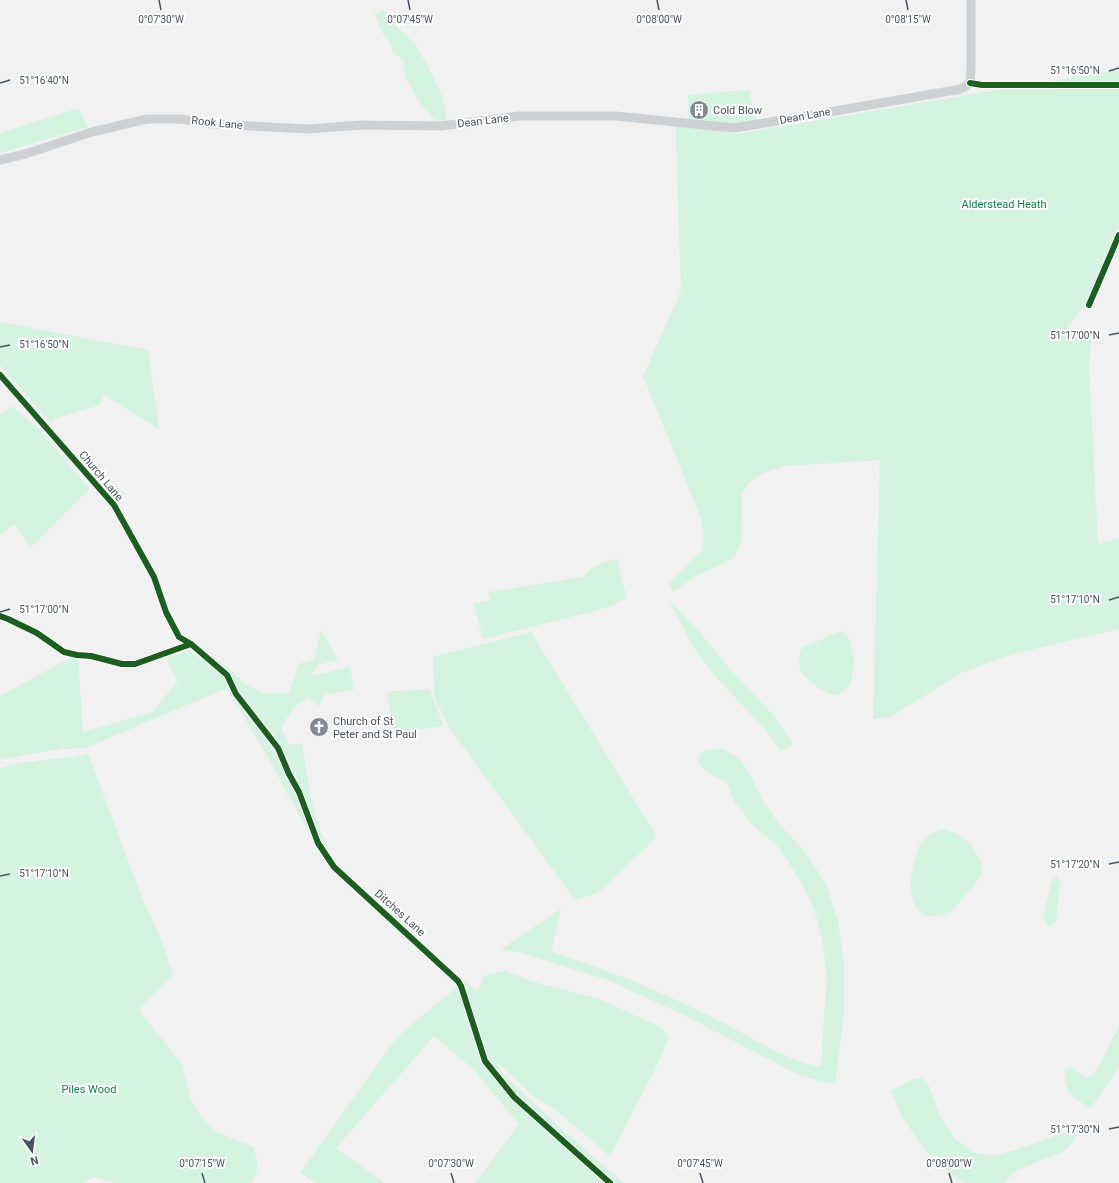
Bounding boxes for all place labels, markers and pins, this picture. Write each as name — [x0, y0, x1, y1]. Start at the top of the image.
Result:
building icon: Cold Blow — [688, 99, 710, 121]
place label: Cold Blow — [713, 104, 763, 117]
place label: Church of St Peter and St Paul — [333, 715, 417, 741]
church icon: Church of St Peter and St Paul — [308, 716, 330, 738]

